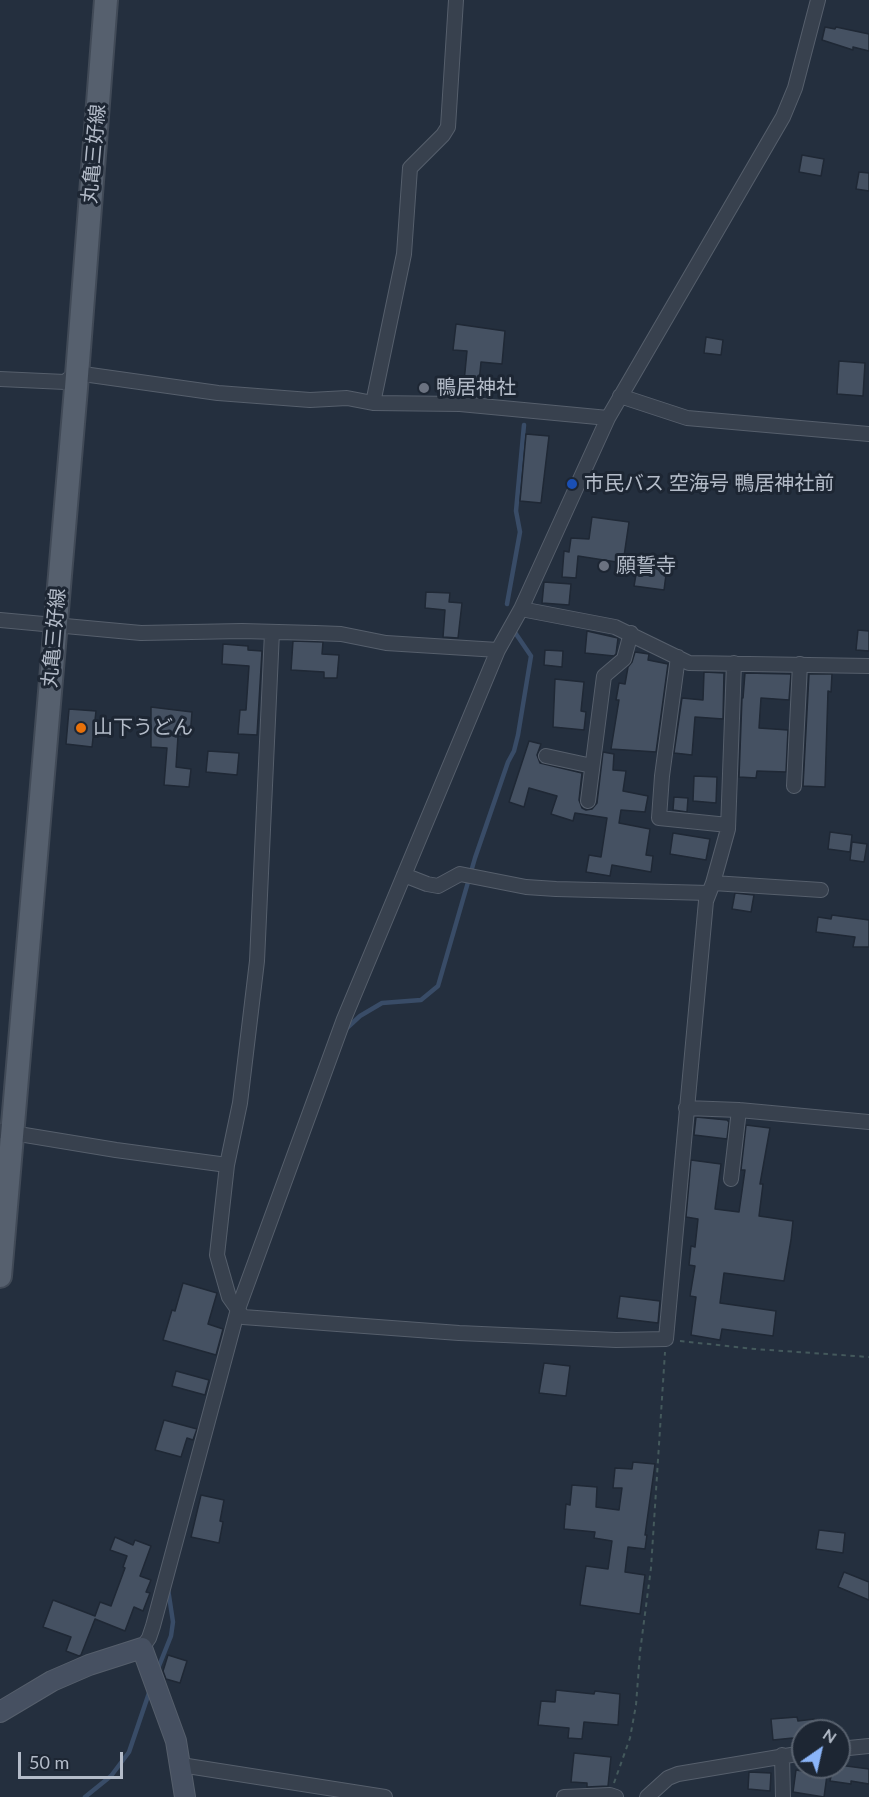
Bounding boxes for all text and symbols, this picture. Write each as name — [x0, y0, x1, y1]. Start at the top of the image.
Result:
street label: 丸亀三好線 — [78, 103, 110, 205]
place label: 鴨居神社 — [436, 376, 516, 400]
marker: 鴨居神社 — [417, 381, 431, 395]
place label: 市民バス 空海号 鴨居神社前 — [584, 472, 834, 496]
marker: 市民バス 空海号 鴨居神社前 — [565, 477, 579, 491]
place label: 願誓寺 — [616, 554, 676, 578]
marker: 願誓寺 — [597, 559, 611, 573]
street label: 丸亀三好線 — [38, 587, 70, 689]
place label: 山下うどん — [93, 716, 193, 740]
marker: 山下うどん — [74, 721, 88, 735]
north arrow — [791, 1719, 851, 1779]
text: N — [820, 1724, 841, 1747]
scale bar — [21, 1740, 126, 1778]
text: 50 m — [29, 1751, 69, 1773]

